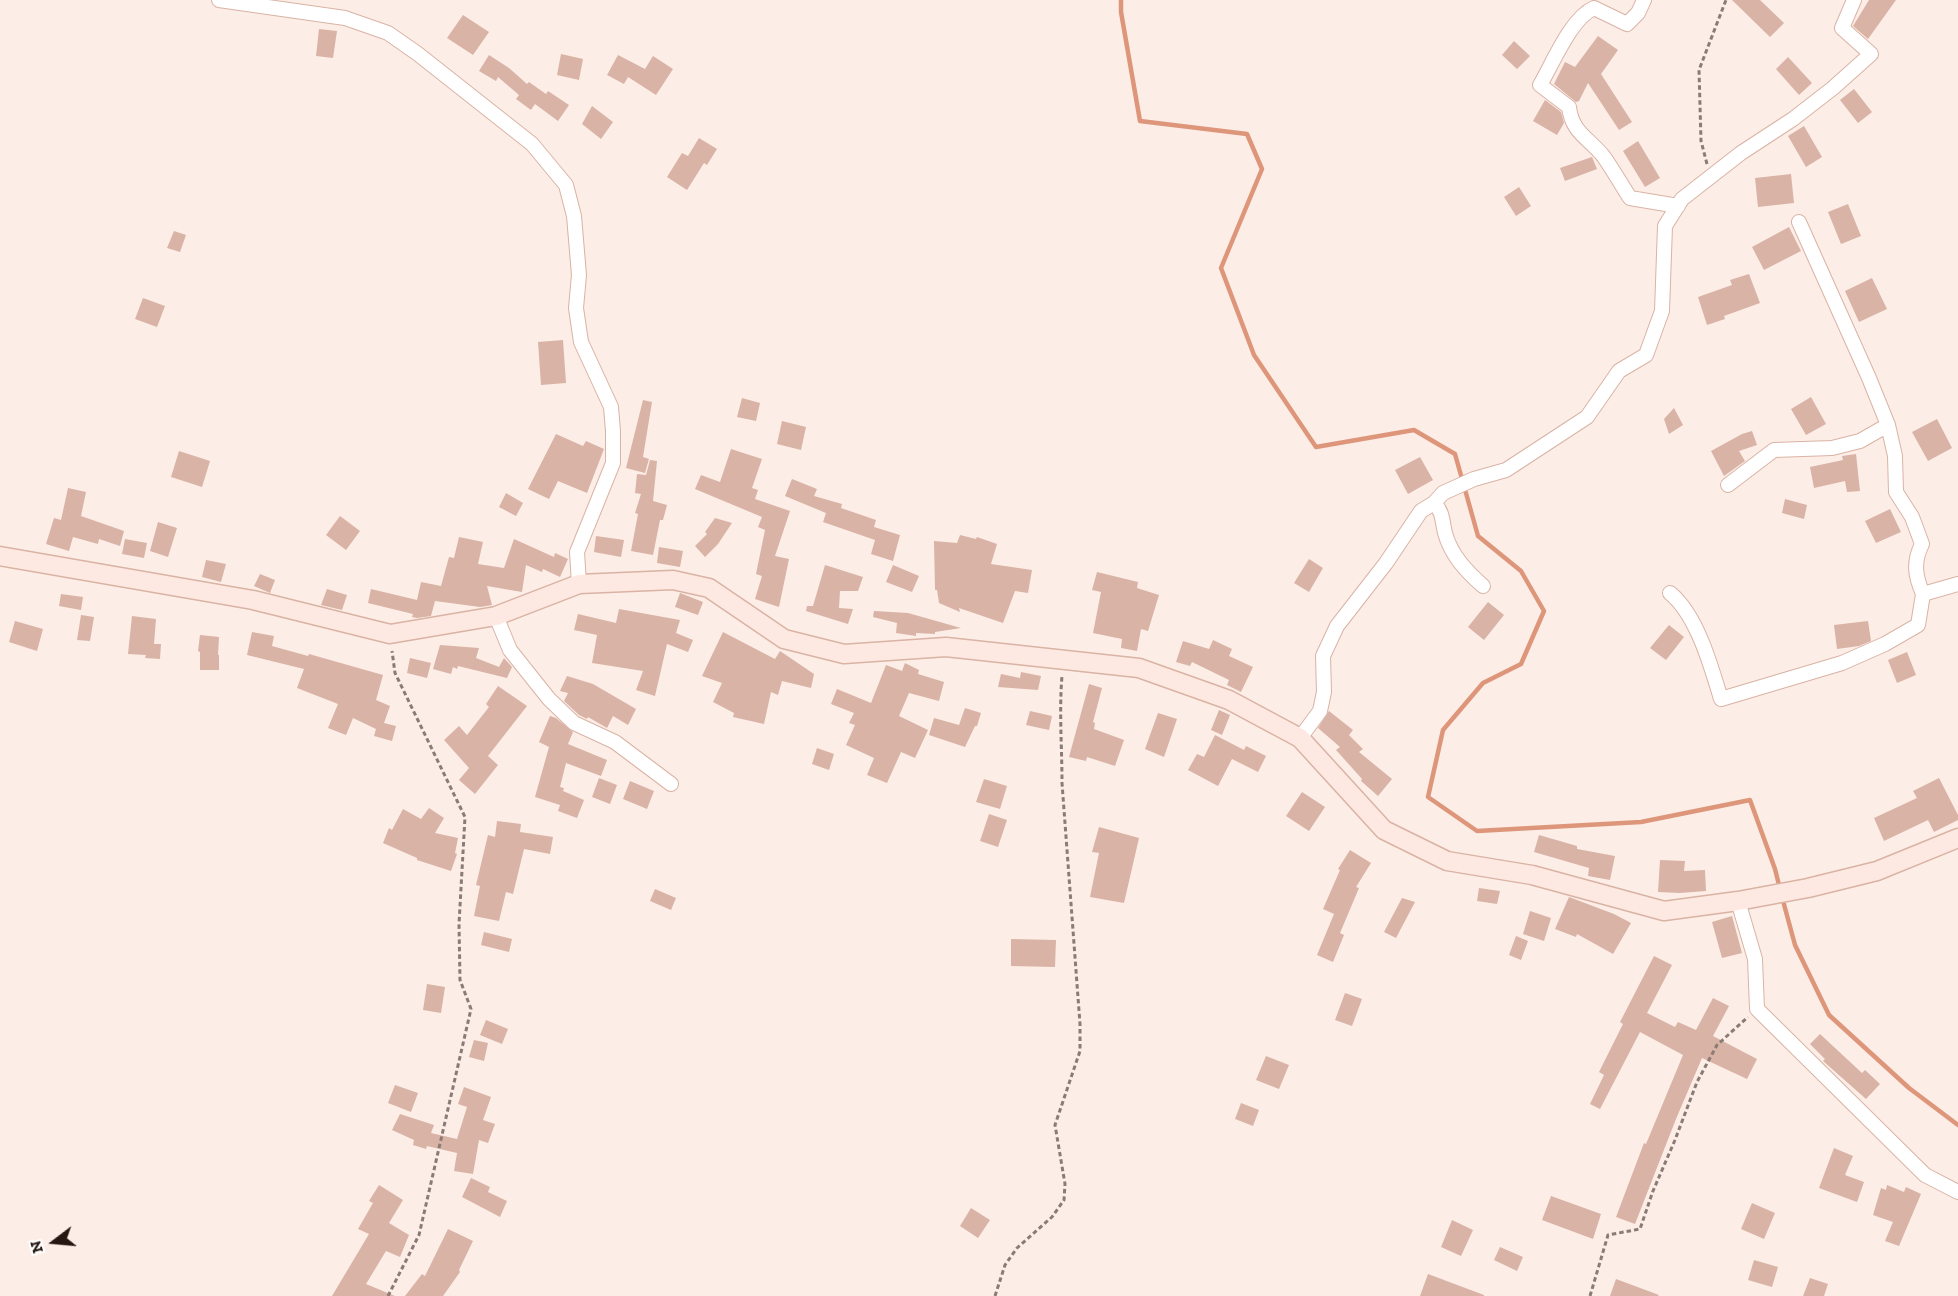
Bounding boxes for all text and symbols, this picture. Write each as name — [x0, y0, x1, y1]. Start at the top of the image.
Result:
north arrow — [24, 1212, 84, 1272]
text: N — [25, 1239, 47, 1256]

